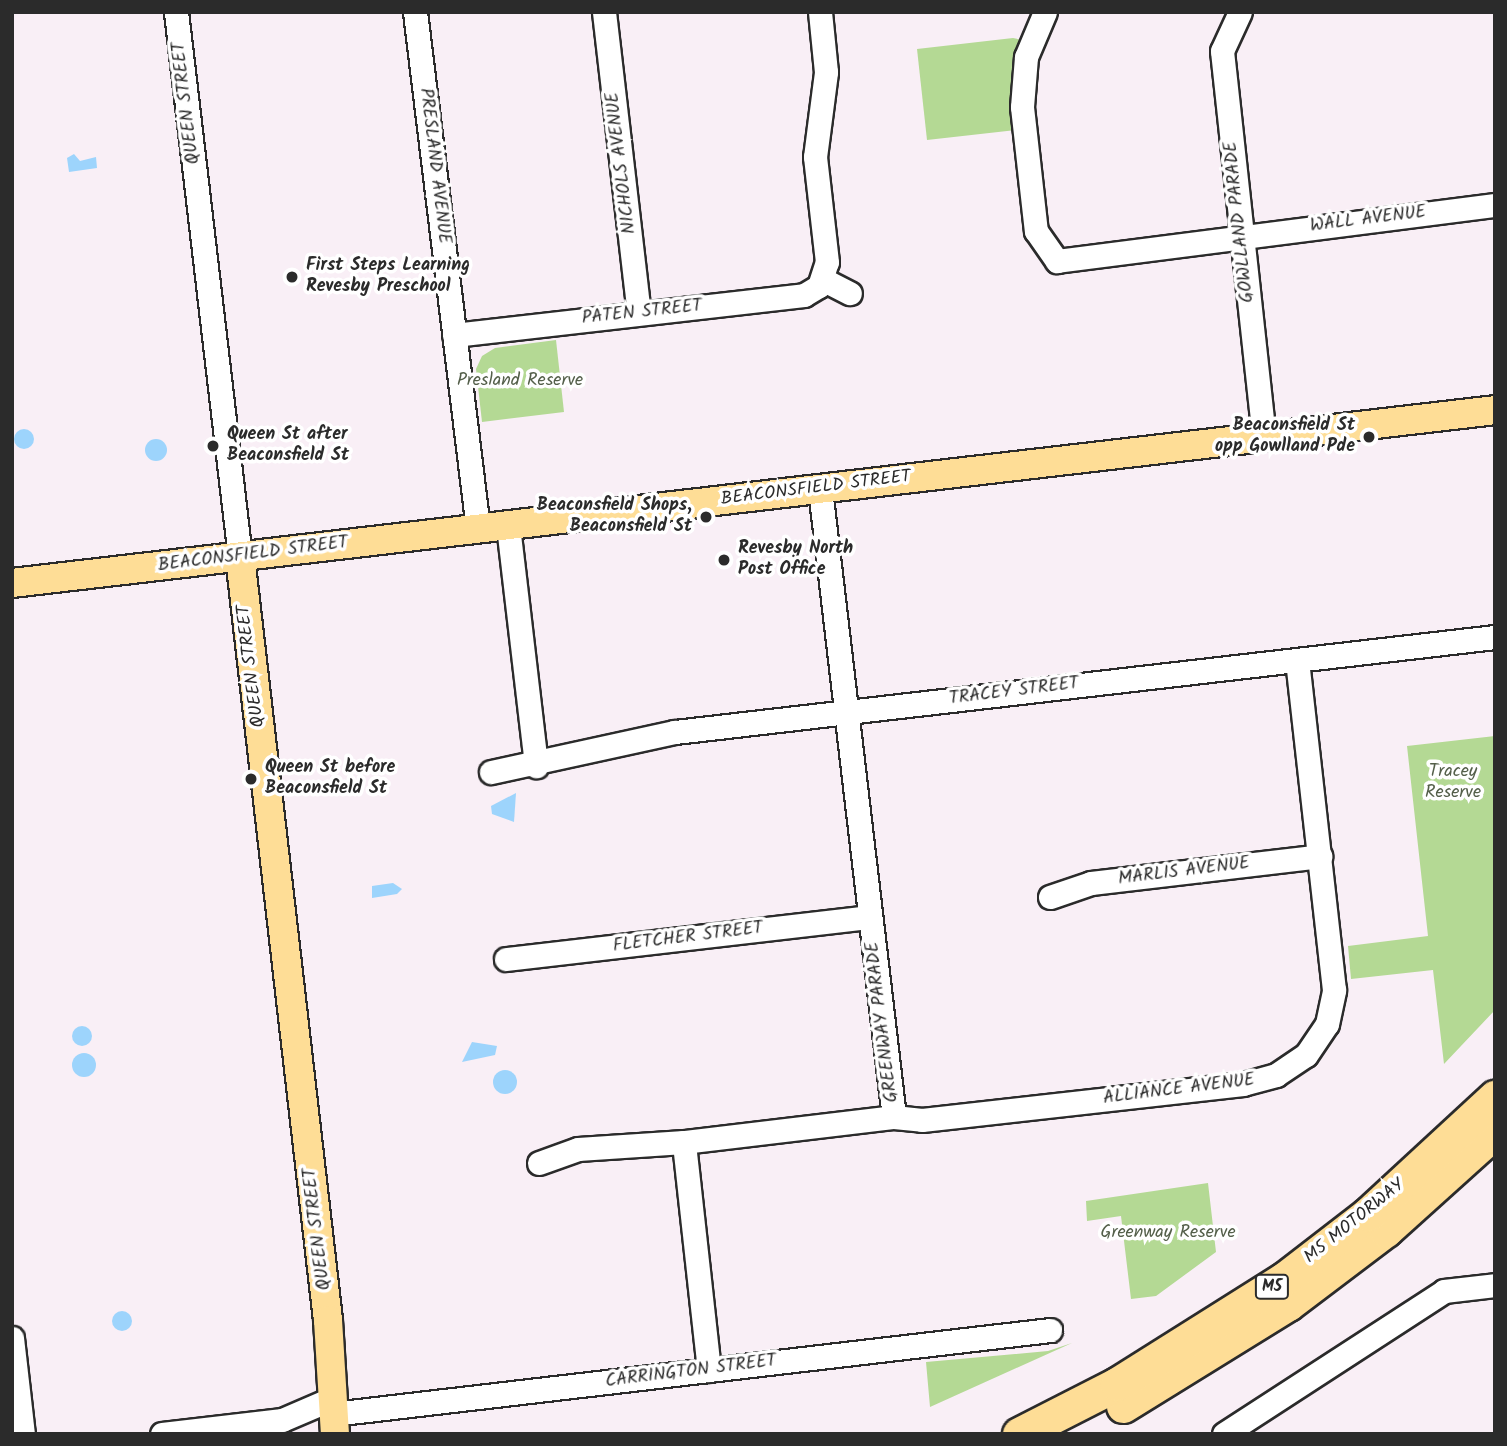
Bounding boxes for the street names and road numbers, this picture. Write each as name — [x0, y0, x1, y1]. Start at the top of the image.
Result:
street label: QUEEN STREET — [169, 41, 205, 165]
street label: PRESLAND AVENUE — [414, 87, 454, 245]
street label: NICHOLS AVENUE — [603, 91, 641, 235]
street label: GOWLLAND PARADE — [1221, 140, 1259, 304]
street label: WALL AVENUE — [1309, 202, 1427, 238]
street label: PATEN STREET — [581, 296, 703, 330]
street label: BEACONSFIELD STREET — [720, 467, 912, 511]
street label: BEACONSFIELD STREET — [157, 533, 349, 577]
street label: QUEEN STREET — [234, 604, 270, 728]
street label: TRACEY STREET — [948, 673, 1080, 711]
street label: MARLIS AVENUE — [1117, 853, 1251, 891]
street label: FLETCHER STREET — [612, 918, 764, 958]
street label: GREENWAY PARADE — [862, 940, 904, 1104]
street label: ALLIANCE AVENUE — [1102, 1070, 1256, 1110]
street label: QUEEN STREET — [300, 1167, 336, 1291]
street label: M5 MOTORWAY — [1300, 1175, 1410, 1269]
road number: M5 — [1254, 1274, 1290, 1300]
street label: CARRINGTON STREET — [604, 1351, 778, 1393]

